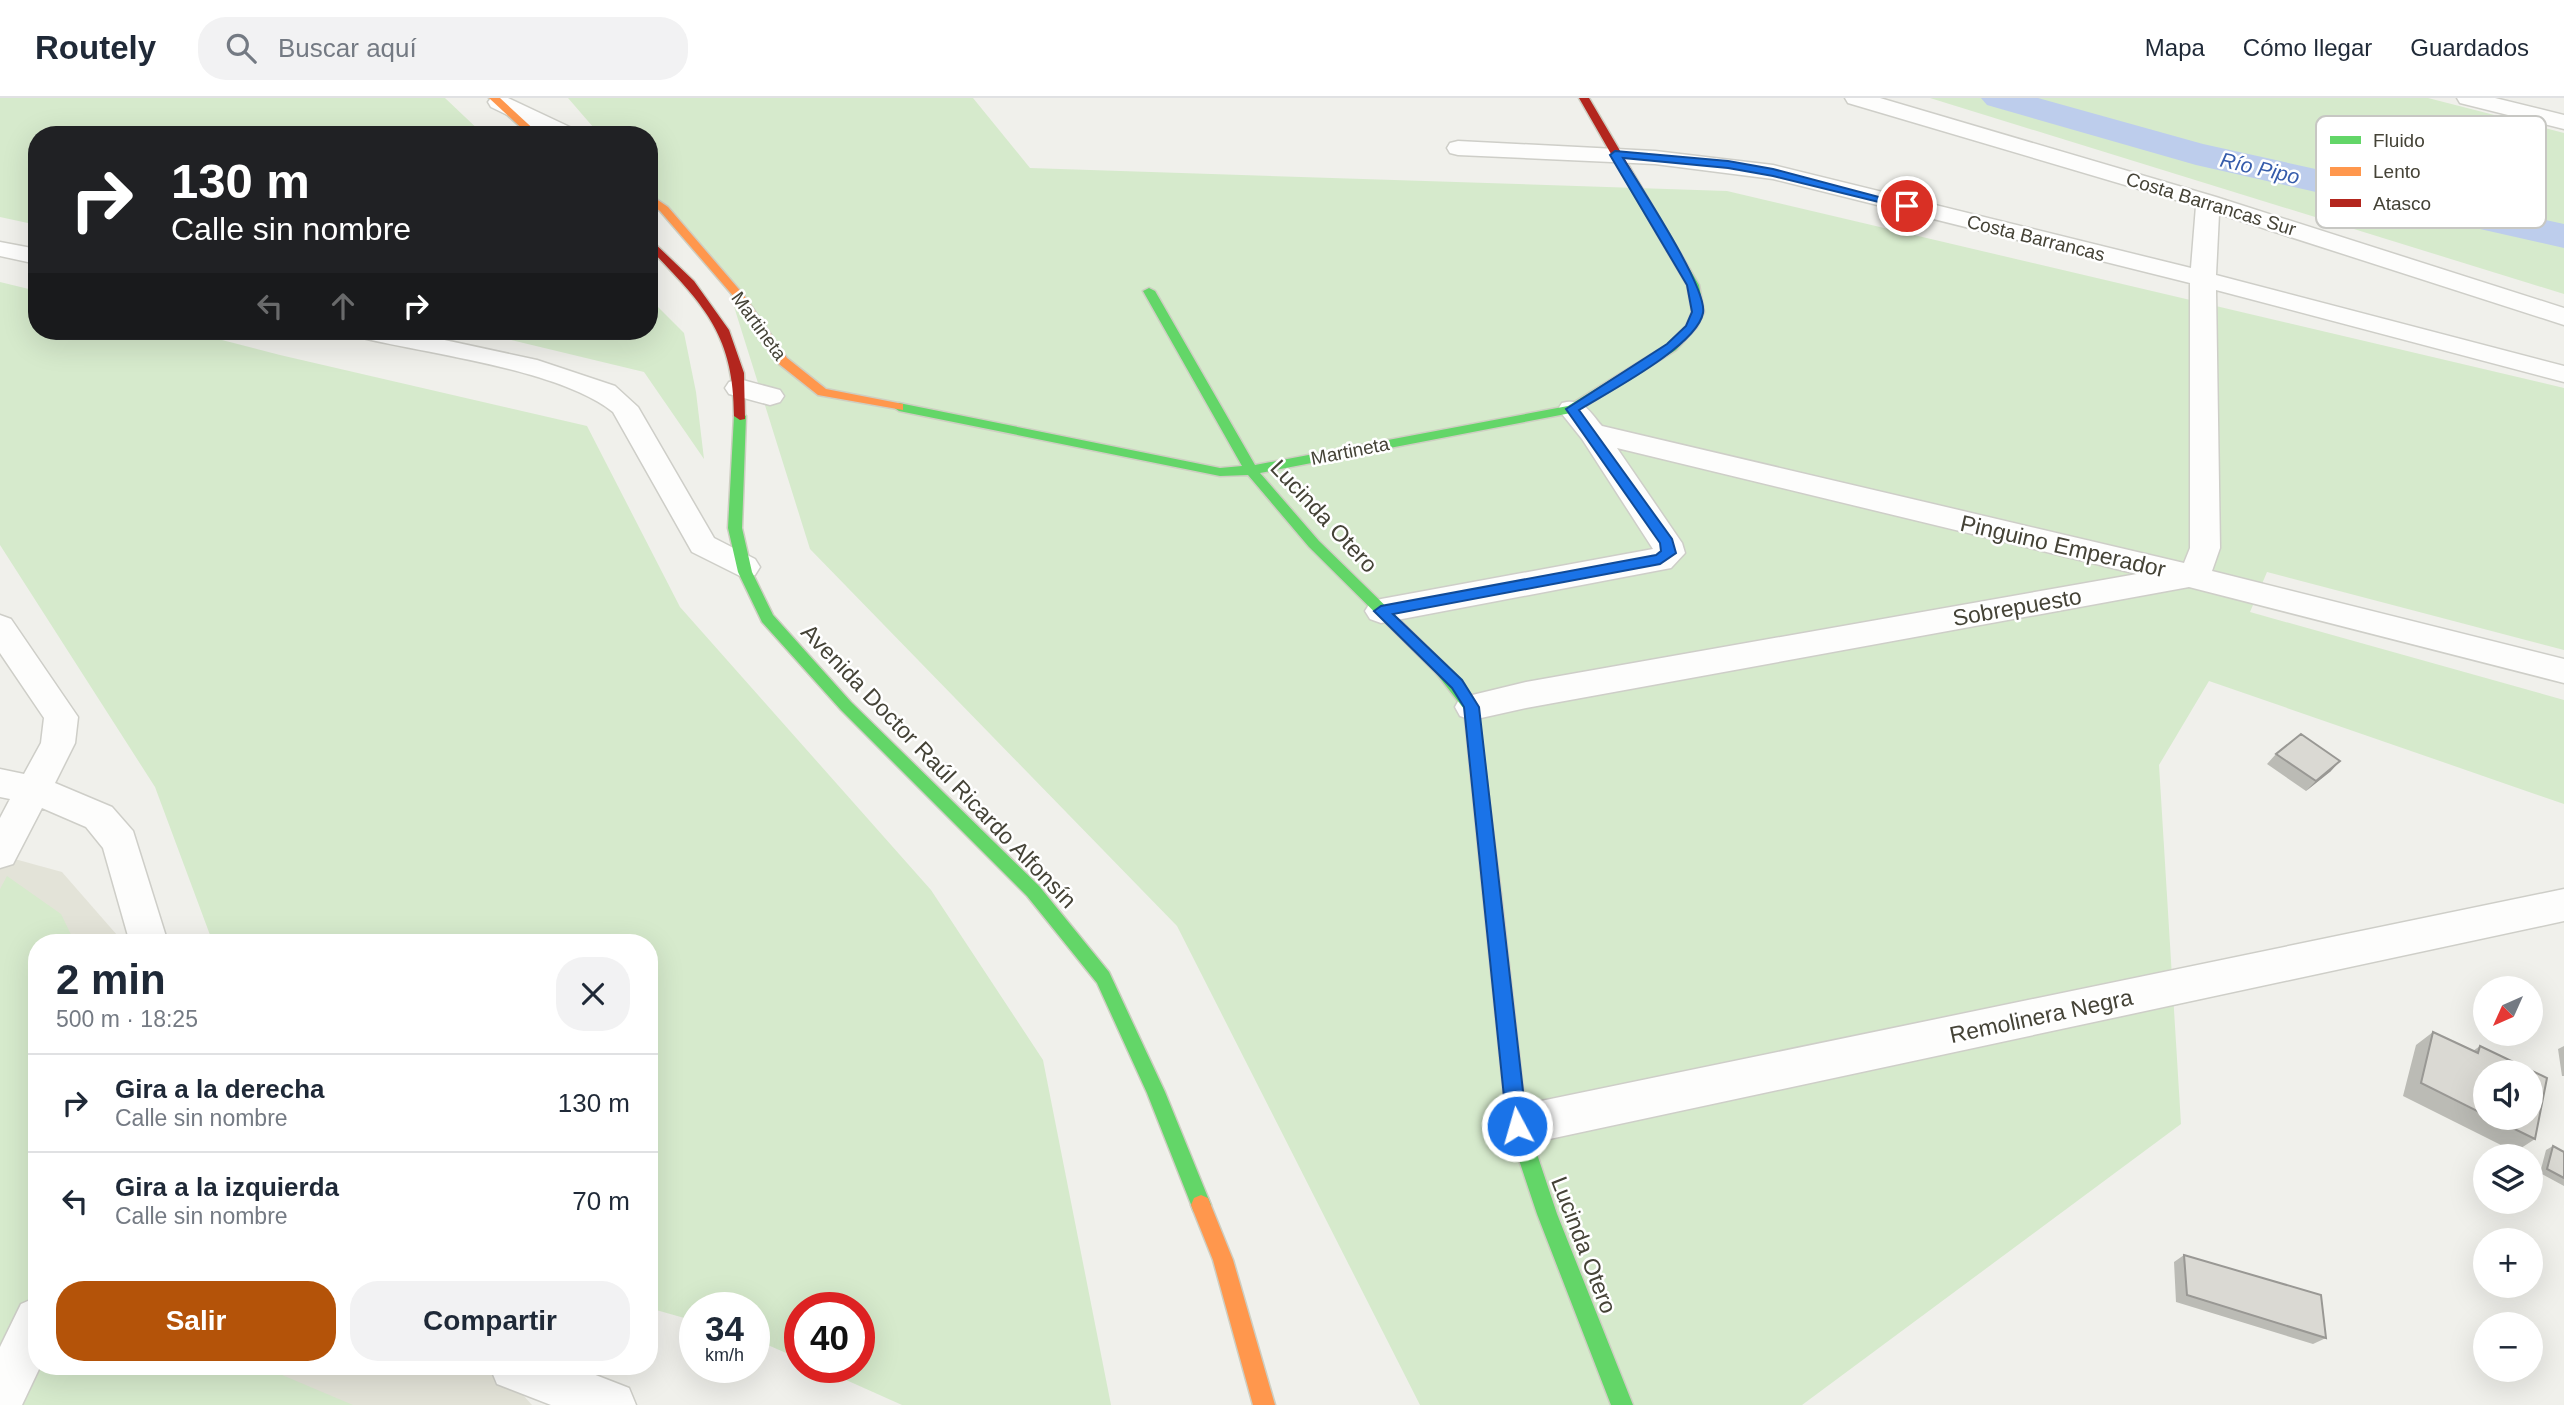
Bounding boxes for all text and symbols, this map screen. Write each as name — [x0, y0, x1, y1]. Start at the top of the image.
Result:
search box — [198, 17, 688, 80]
text: Routely — [35, 29, 156, 66]
icon: search — [222, 29, 260, 67]
text: Buscar aquí — [278, 33, 417, 63]
text: Mapa — [2145, 34, 2205, 61]
text: Cómo llegar — [2243, 34, 2372, 61]
text: Guardados — [2410, 34, 2529, 61]
legend — [2316, 116, 2546, 228]
text: Fluido — [2373, 130, 2425, 151]
water label: Río Pipo — [2218, 148, 2302, 188]
icon: right — [56, 154, 147, 245]
text: 130 m — [171, 154, 310, 208]
text: Lento — [2373, 161, 2421, 182]
street label: Costa Barrancas Sur — [2124, 168, 2299, 240]
pin — [1877, 176, 1937, 236]
icon: arrive — [1888, 187, 1926, 225]
text: Atasco — [2373, 193, 2431, 214]
text: Calle sin nombre — [171, 211, 411, 247]
street label: Costa Barrancas — [1965, 211, 2107, 265]
icon: left — [251, 287, 289, 325]
icon: ahead — [324, 287, 362, 325]
icon: right — [397, 287, 435, 325]
street label: Martineta — [727, 288, 791, 365]
street label: Martineta — [1309, 433, 1391, 469]
street label: Lucinda Otero — [1265, 454, 1383, 578]
street label: Pinguino Emperador — [1958, 510, 2168, 582]
street label: Sobrepuesto — [1951, 583, 2083, 631]
street label: Avenida Doctor Raúl Ricardo Alfonsín — [796, 619, 1082, 913]
text: 2 min — [56, 956, 166, 1003]
button: close — [556, 957, 630, 1031]
north arrow — [2473, 976, 2543, 1046]
map controls — [2473, 976, 2543, 1382]
street label: Remolinera Negra — [1947, 984, 2135, 1048]
text: 500 m · 18:25 — [56, 1006, 198, 1032]
button: sound — [2473, 1060, 2543, 1130]
text: Gira a la derecha — [115, 1074, 325, 1104]
icon: right — [56, 1084, 94, 1122]
text: 130 m — [558, 1088, 630, 1118]
position arrow — [1480, 1089, 1554, 1163]
text: Calle sin nombre — [115, 1105, 288, 1131]
button: layers — [2473, 1144, 2543, 1214]
text: Gira a la izquierda — [115, 1172, 339, 1202]
street label: Lucinda Otero — [1546, 1173, 1622, 1317]
icon: left — [56, 1182, 94, 1220]
text: 70 m — [572, 1186, 630, 1216]
text: Calle sin nombre — [115, 1203, 288, 1229]
button: + — [2473, 1228, 2543, 1298]
button: Salir — [56, 1281, 336, 1361]
button: Compartir — [350, 1281, 630, 1361]
speed limit sign: 40 — [784, 1292, 875, 1383]
text: 34 — [705, 1309, 744, 1348]
button: − — [2473, 1312, 2543, 1382]
text: km/h — [705, 1345, 744, 1365]

